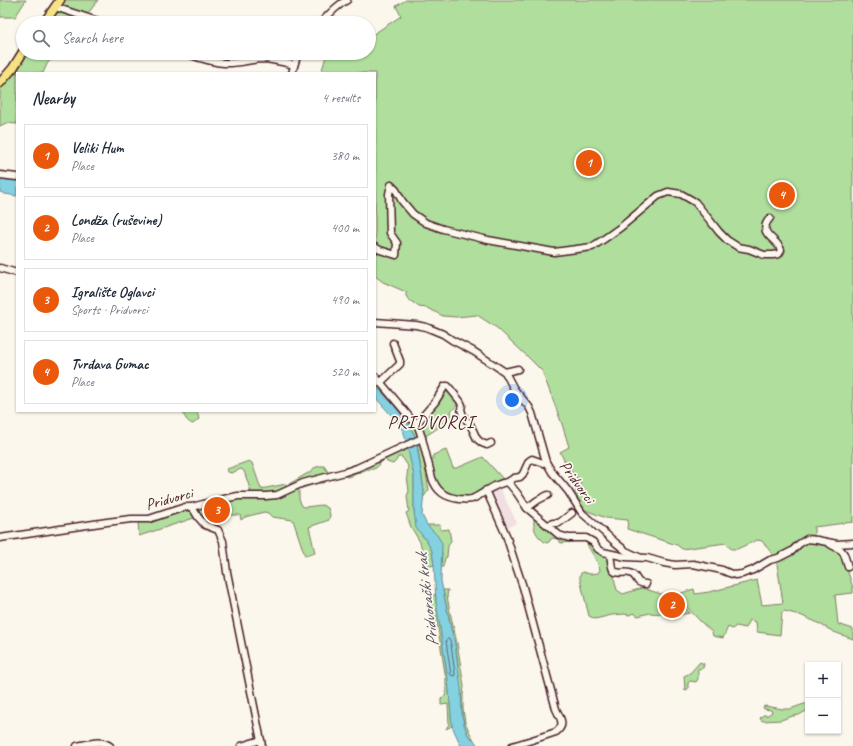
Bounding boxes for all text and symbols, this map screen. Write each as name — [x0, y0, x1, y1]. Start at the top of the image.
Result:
search box — [16, 16, 376, 60]
icon: search — [30, 27, 52, 49]
text: Search here — [62, 29, 123, 48]
text: Nearby — [32, 88, 75, 109]
text: 4 results — [322, 90, 360, 106]
text: Veliki Hum — [71, 139, 124, 158]
text: 1 — [43, 148, 49, 164]
text: 380 m — [331, 148, 359, 164]
pin: 1 — [576, 148, 602, 178]
text: Place — [71, 158, 94, 174]
pin: 4 — [769, 180, 795, 210]
text: Londža (ruševine) — [71, 211, 162, 230]
text: 2 — [43, 220, 49, 236]
text: 400 m — [331, 220, 359, 236]
text: Place — [71, 230, 94, 246]
text: Igralište Oglavci — [71, 283, 154, 302]
text: 3 — [43, 292, 49, 308]
text: 490 m — [331, 292, 359, 308]
text: Sports · Pridvorci — [71, 302, 148, 318]
text: Tvrđava Gumac — [71, 355, 149, 374]
text: 4 — [43, 364, 49, 380]
text: 520 m — [331, 364, 359, 380]
text: Place — [71, 374, 94, 390]
your location — [502, 390, 522, 410]
district label: PRIDVORCI — [387, 411, 477, 433]
street label: Pridvorci — [555, 457, 600, 509]
street label: Pridvorci — [143, 483, 197, 515]
pin: 3 — [204, 495, 230, 525]
water label: Pridvorački krak — [411, 549, 443, 648]
pin: 2 — [659, 590, 685, 620]
map controls — [805, 662, 841, 734]
button: + — [805, 662, 841, 698]
button: − — [805, 698, 841, 734]

